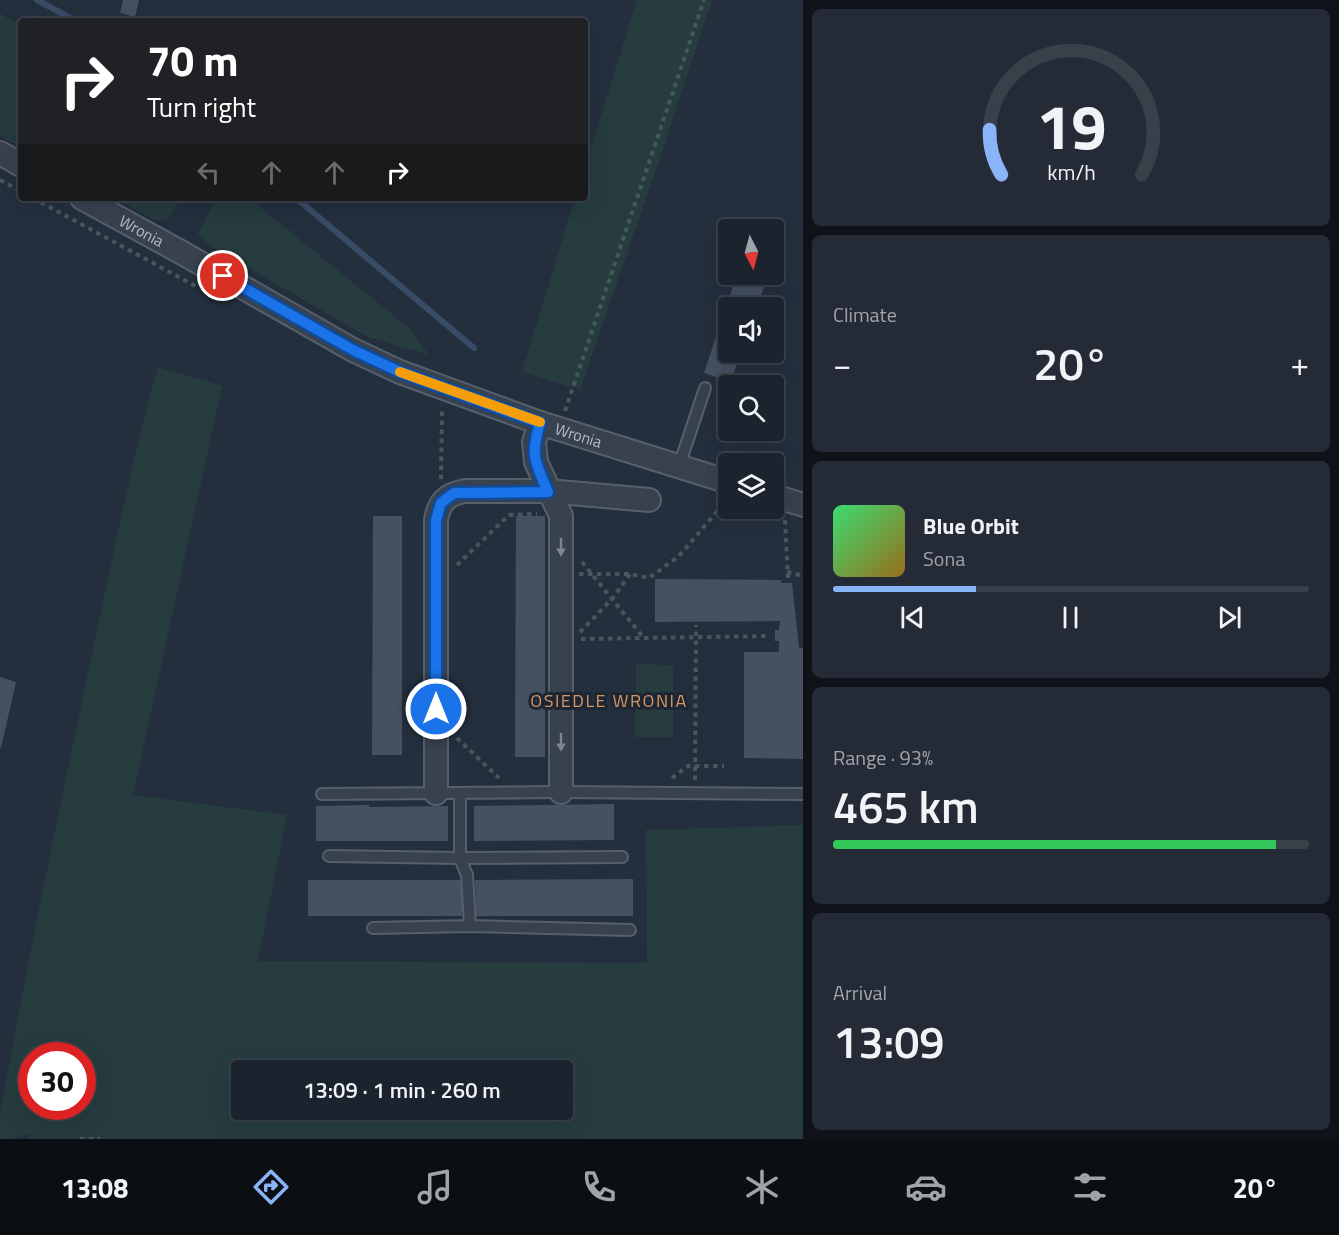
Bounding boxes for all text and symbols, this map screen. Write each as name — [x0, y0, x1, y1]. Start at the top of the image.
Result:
text: 70 m — [147, 28, 239, 92]
icon: right — [48, 42, 126, 120]
text: 19 — [1036, 78, 1106, 173]
text: Turn right — [147, 86, 256, 127]
icon: left — [192, 156, 225, 189]
icon: ahead — [255, 156, 288, 189]
icon: ahead — [318, 156, 351, 189]
icon: right — [381, 156, 414, 189]
text: km/h — [1047, 156, 1095, 188]
street label: Wronia — [115, 209, 168, 253]
north arrow — [718, 219, 784, 285]
map controls — [718, 219, 784, 519]
pin — [197, 250, 248, 301]
icon: arrive — [206, 259, 239, 292]
button: sound — [718, 297, 784, 363]
text: Climate — [833, 299, 897, 330]
text: 20° — [1033, 329, 1109, 397]
text: − — [833, 339, 851, 389]
text: + — [1291, 339, 1309, 389]
button: search — [718, 375, 784, 441]
street label: Wronia — [552, 416, 605, 454]
button: layers — [718, 453, 784, 519]
text: Blue Orbit — [923, 509, 1019, 543]
one-way arrow — [556, 538, 566, 557]
text: Sona — [923, 543, 965, 574]
icon: previous — [896, 601, 929, 634]
icon: pause — [1054, 601, 1087, 634]
icon: next — [1213, 601, 1246, 634]
position arrow — [404, 677, 468, 741]
district label: OSIEDLE WRONIA — [530, 687, 688, 714]
one-way arrow — [556, 733, 566, 752]
text: Range · 93% — [833, 742, 933, 773]
text: 465 km — [833, 772, 979, 840]
text: Arrival — [833, 977, 887, 1008]
text: 13:09 — [833, 1007, 945, 1075]
speed limit sign: 30 — [18, 1042, 96, 1120]
text: 13:09 · 1 min · 260 m — [303, 1073, 501, 1107]
icon: directions — [250, 1166, 292, 1208]
icon: music — [414, 1166, 456, 1208]
icon: phone — [578, 1166, 620, 1208]
icon: climate — [741, 1166, 783, 1208]
icon: car — [905, 1166, 947, 1208]
icon: filters — [1069, 1166, 1111, 1208]
text: 13:08 — [61, 1167, 128, 1208]
text: 20° — [1233, 1167, 1278, 1208]

